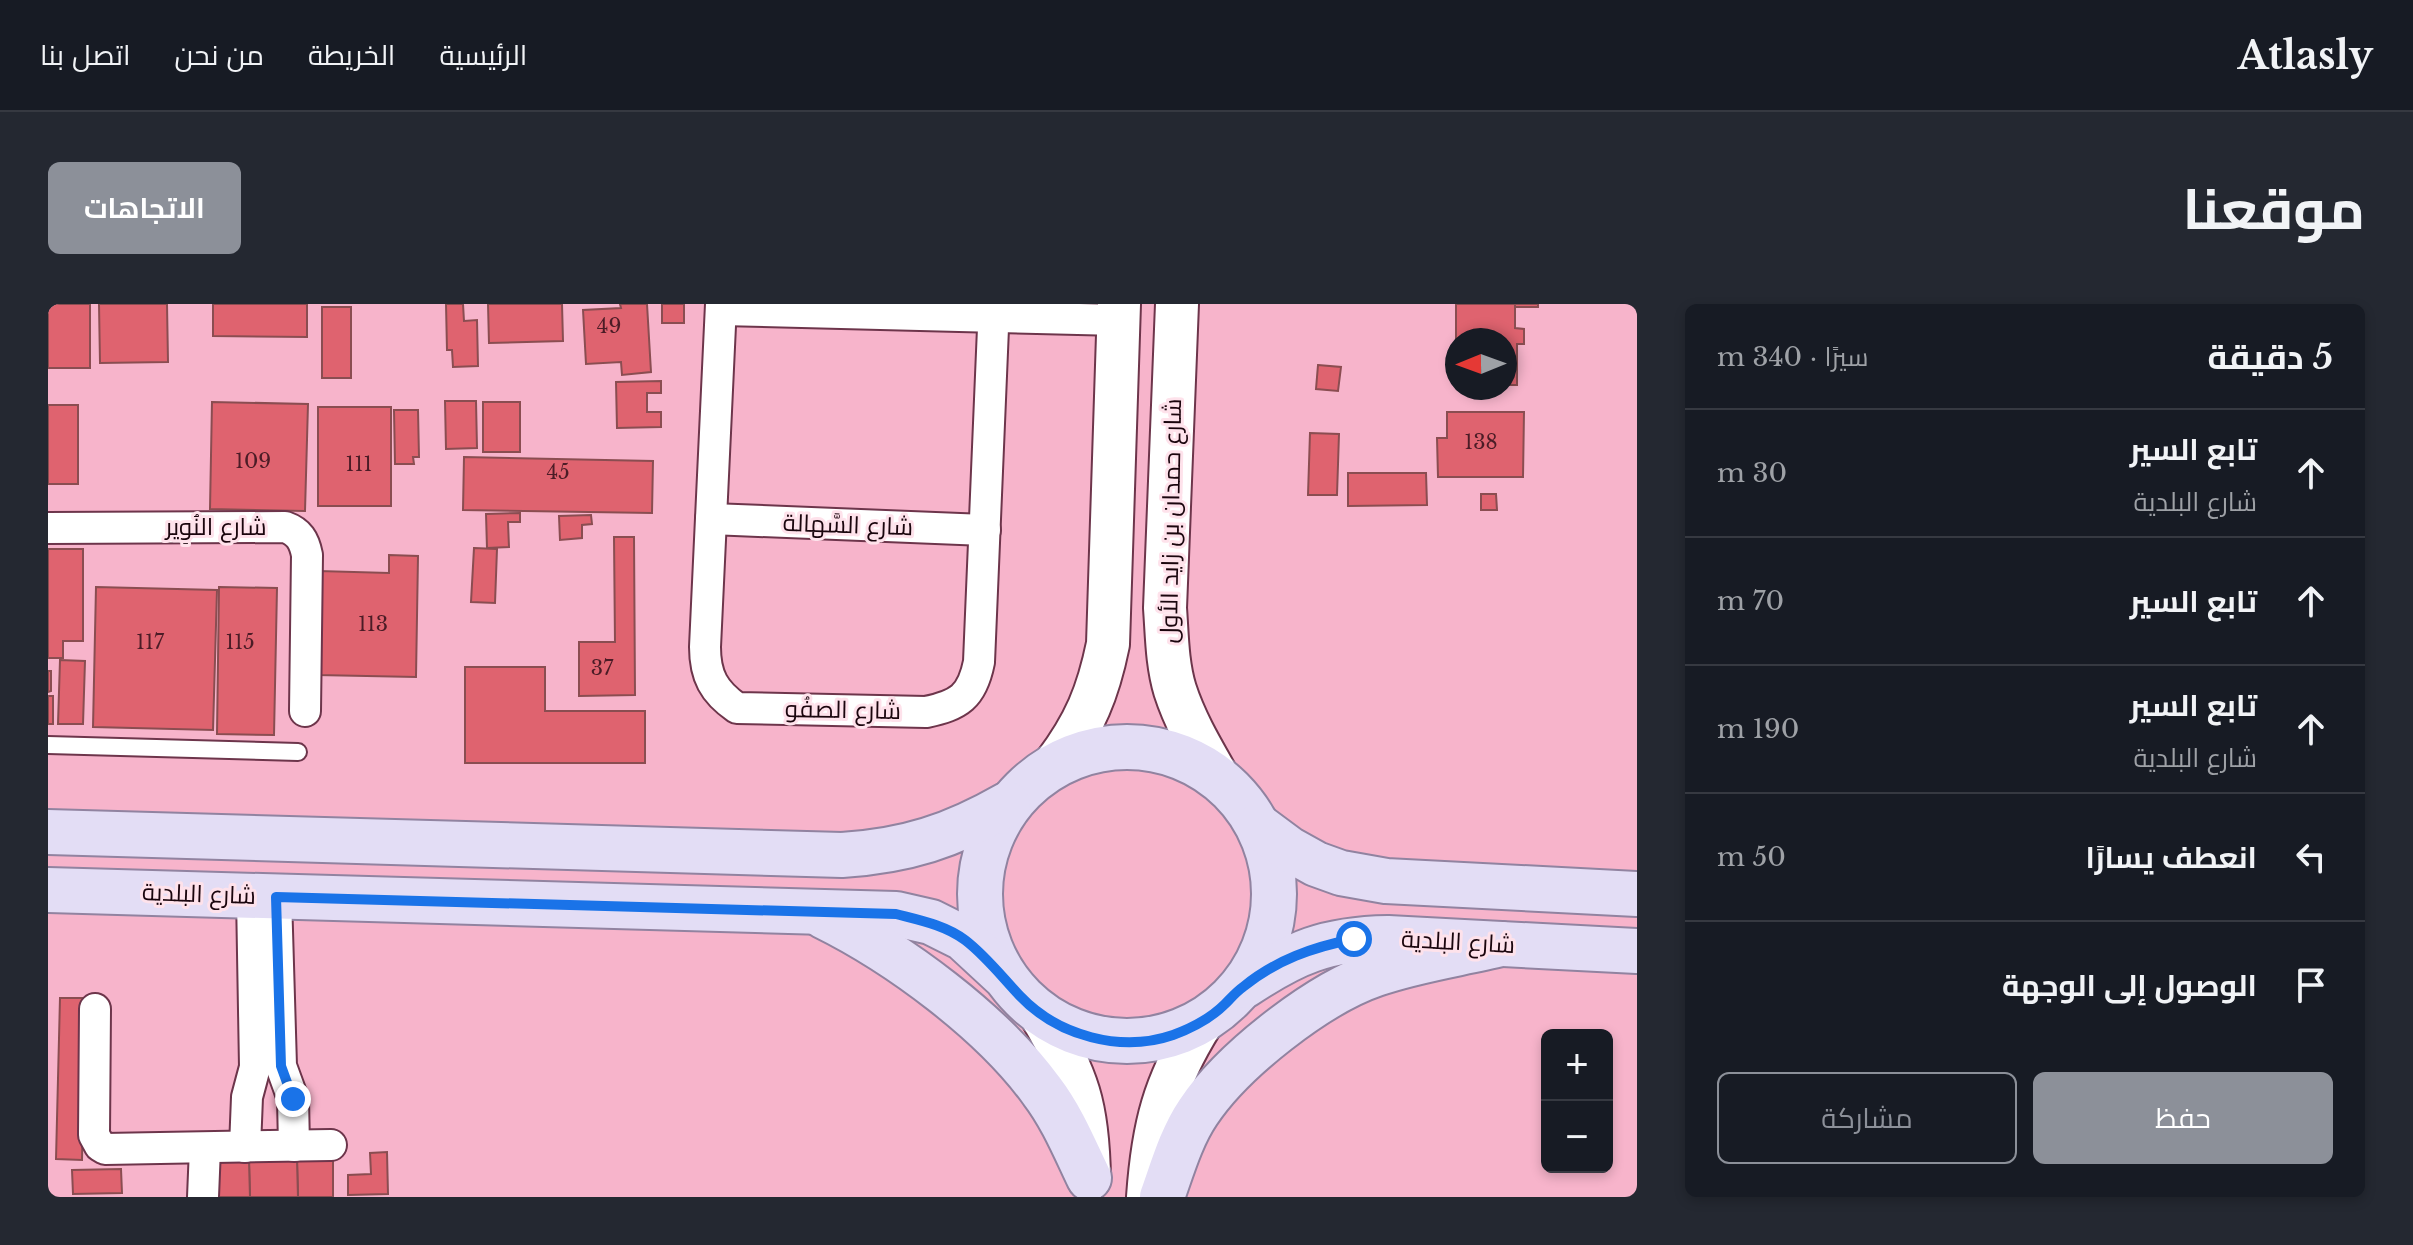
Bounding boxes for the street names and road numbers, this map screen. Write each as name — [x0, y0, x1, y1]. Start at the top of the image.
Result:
street label: شارع حمدان بن زايد الأول — [1154, 398, 1189, 644]
street label: شارع السَّهالة — [782, 508, 914, 543]
street label: شارع النُوِير — [164, 512, 266, 544]
street label: شارع الصفُو — [785, 694, 901, 727]
street label: شارع البلدية — [141, 877, 256, 912]
street label: شارع البلدية — [1400, 924, 1516, 961]

